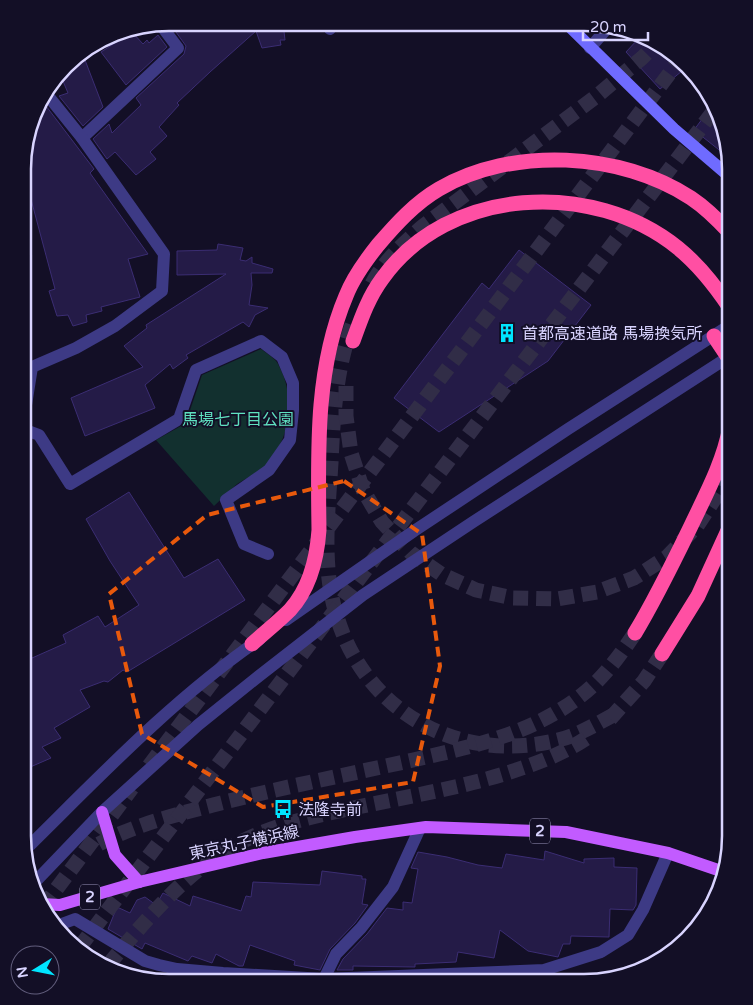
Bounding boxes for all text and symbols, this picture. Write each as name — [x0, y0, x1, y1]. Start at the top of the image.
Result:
scale bar — [583, 10, 648, 42]
text: 20 m — [590, 18, 627, 36]
building icon: 首都高速道路 馬場換気所 — [496, 322, 518, 344]
place label: 首都高速道路 馬場換気所 — [522, 324, 702, 344]
park label: 馬場七丁目公園 — [182, 410, 294, 430]
bus stop icon: 法隆寺前 — [272, 798, 294, 820]
place label: 法隆寺前 — [298, 800, 362, 820]
road number: 2 — [530, 818, 550, 844]
street label: 東京丸子横浜線 — [187, 822, 301, 864]
road number: 2 — [80, 884, 100, 910]
north arrow — [10, 945, 60, 995]
text: N — [13, 965, 32, 979]

